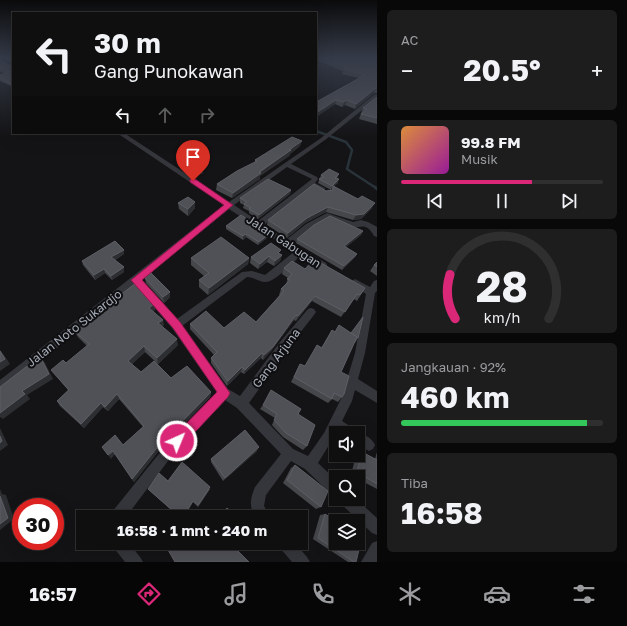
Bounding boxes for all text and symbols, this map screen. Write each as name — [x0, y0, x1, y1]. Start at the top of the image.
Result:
text: 30 m — [94, 26, 161, 59]
icon: left — [28, 28, 80, 80]
text: AC — [401, 32, 418, 48]
text: 20.5° — [463, 52, 541, 88]
text: − — [401, 57, 413, 84]
text: + — [591, 57, 603, 84]
text: Gang Punokawan — [94, 60, 244, 82]
icon: left — [112, 104, 134, 126]
icon: ahead — [154, 104, 176, 126]
icon: right — [196, 104, 218, 126]
text: 99.8 FM — [461, 133, 520, 151]
pin — [176, 140, 210, 181]
icon: arrive — [182, 146, 204, 168]
text: Musik — [461, 151, 498, 167]
icon: previous — [424, 190, 446, 212]
icon: pause — [491, 190, 513, 212]
icon: next — [558, 190, 580, 212]
street label: Jalan Gabugan — [244, 211, 324, 271]
text: 28 — [476, 261, 528, 311]
street label: Jalan Noto Sukardjo — [23, 286, 125, 370]
text: km/h — [484, 309, 520, 326]
street label: Gang Arjuna — [249, 325, 303, 391]
text: Jangkauan · 92% — [401, 359, 506, 375]
text: 460 km — [401, 379, 509, 415]
position arrow — [156, 420, 198, 462]
map controls — [329, 426, 365, 550]
button: sound — [329, 426, 365, 462]
button: search — [329, 470, 365, 506]
text: Tiba — [401, 475, 428, 491]
text: 16:58 — [401, 495, 483, 531]
speed limit sign: 30 — [12, 498, 64, 550]
button: layers — [329, 514, 365, 550]
text: 16:58 · 1 mnt · 240 m — [117, 521, 267, 539]
icon: directions — [135, 580, 163, 608]
icon: music — [222, 580, 250, 608]
icon: phone — [309, 580, 337, 608]
icon: climate — [396, 580, 424, 608]
icon: car — [483, 580, 511, 608]
icon: filters — [570, 580, 598, 608]
text: 16:57 — [29, 583, 77, 605]

